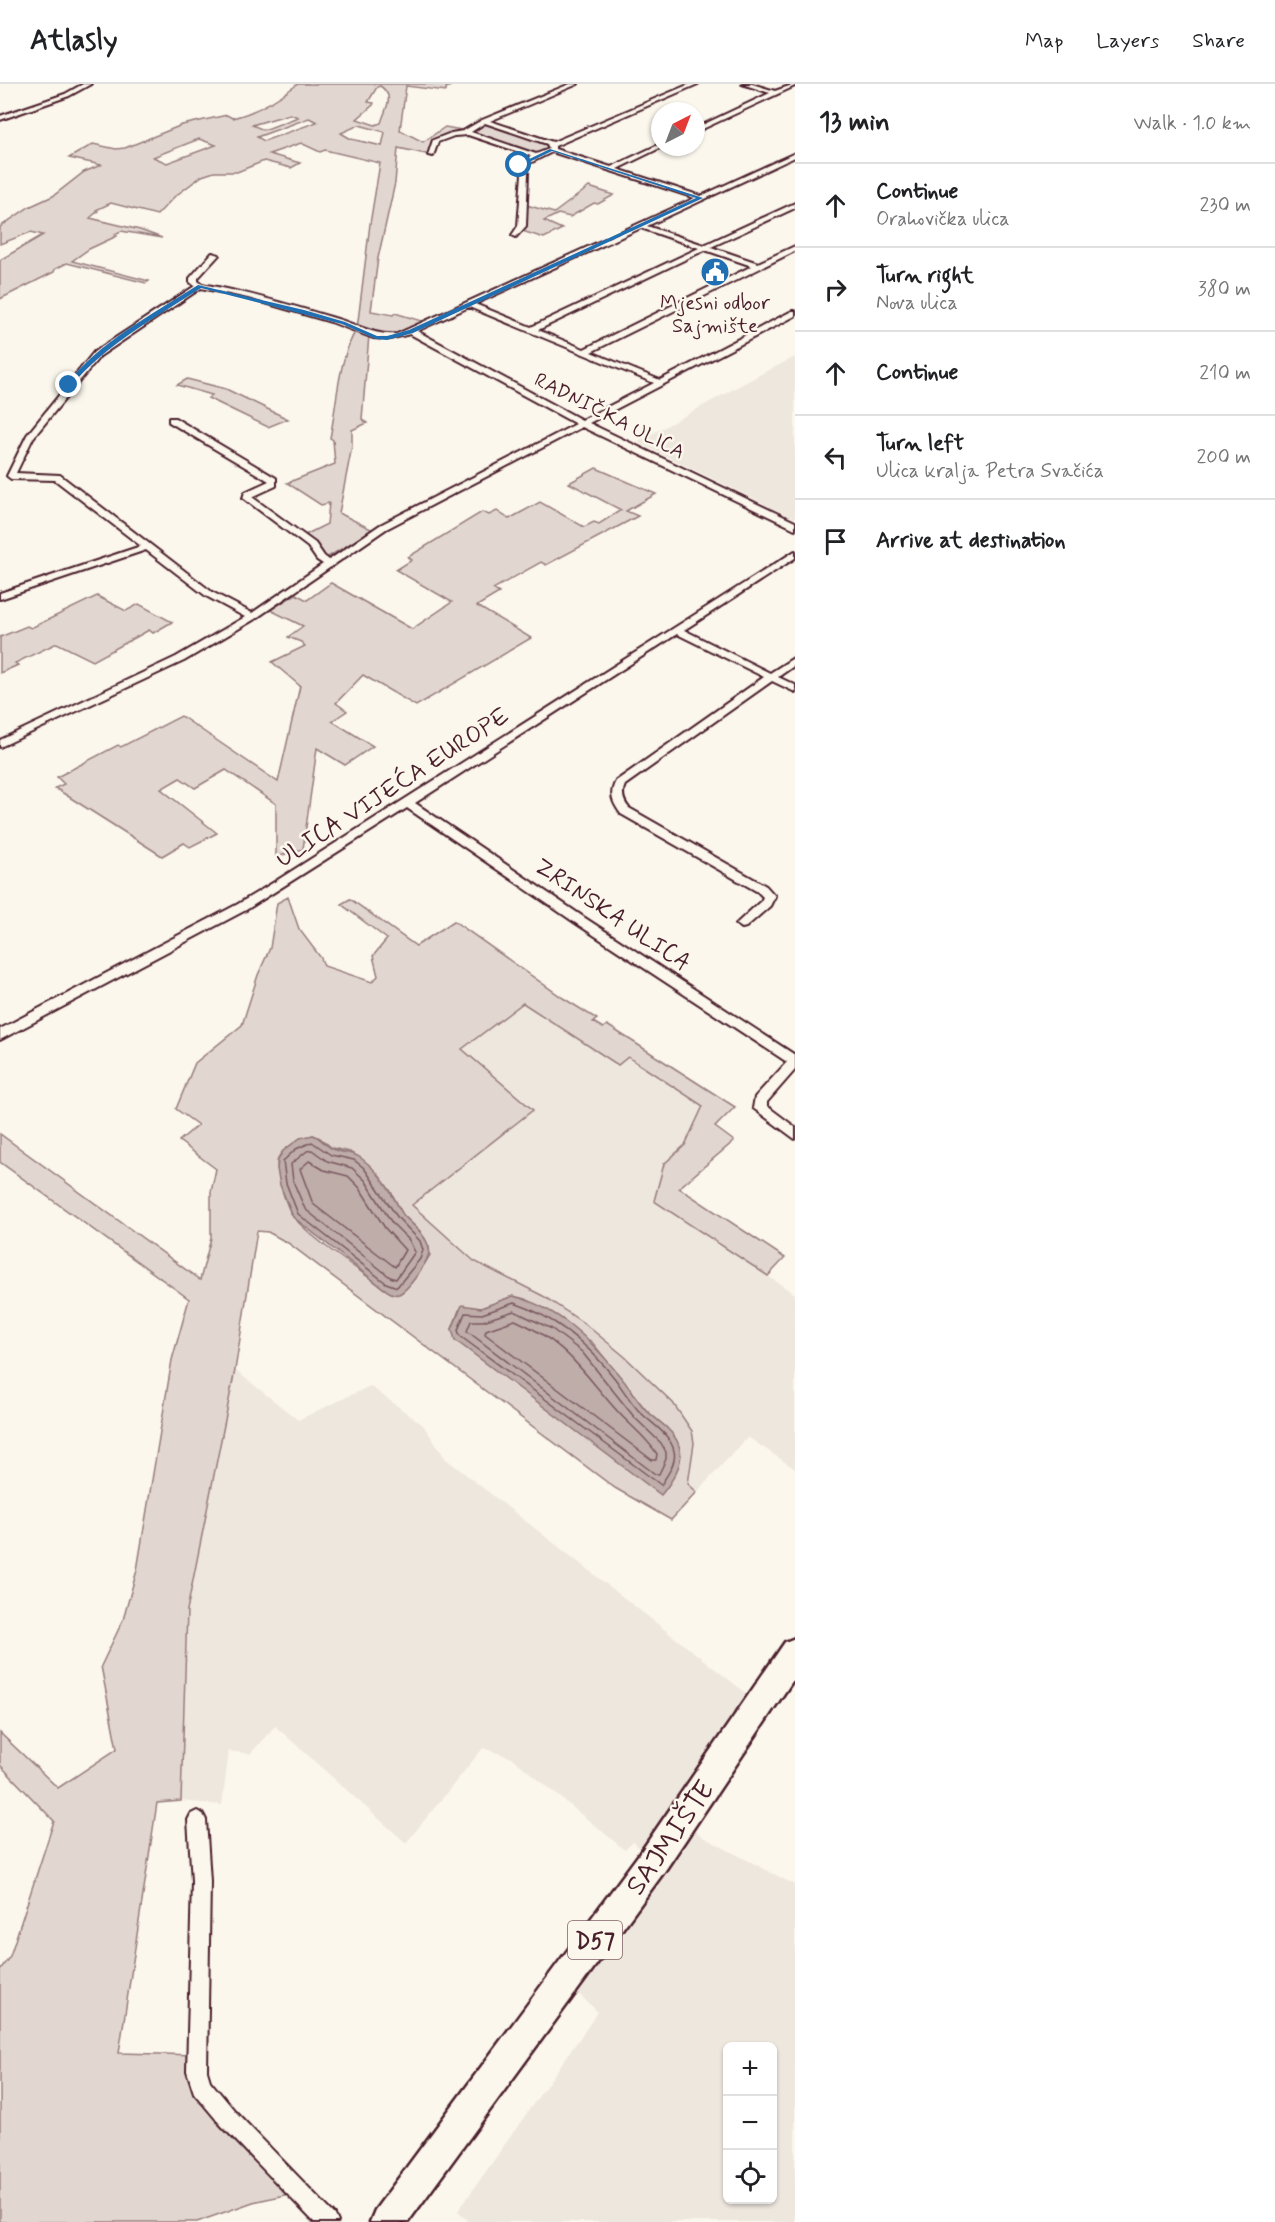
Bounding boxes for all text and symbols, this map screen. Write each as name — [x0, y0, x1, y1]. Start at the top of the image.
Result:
text: Atlasly — [30, 23, 118, 60]
text: Map — [1025, 27, 1063, 55]
text: Layers — [1096, 27, 1159, 55]
text: Share — [1192, 27, 1245, 55]
north arrow — [651, 102, 705, 156]
text: 13 min — [819, 106, 890, 140]
text: Walk · 1.0 km — [1134, 110, 1251, 137]
route start — [505, 151, 531, 177]
text: Continue — [876, 178, 958, 206]
icon: ahead — [819, 189, 852, 222]
text: 230 m — [1199, 192, 1251, 219]
text: Orahovička ulica — [876, 206, 1010, 233]
public building icon: Mjesni odbor Sajmište — [699, 256, 731, 288]
text: Turn right — [876, 262, 974, 290]
icon: right — [819, 273, 852, 306]
text: 380 m — [1198, 276, 1251, 303]
place label: Mjesni odbor Sajmište — [660, 290, 771, 340]
text: Nova ulica — [876, 290, 958, 317]
icon: ahead — [819, 357, 852, 390]
text: Continue — [876, 359, 958, 387]
text: 210 m — [1199, 360, 1251, 387]
street label: RADNIČKA ULICA — [529, 367, 689, 466]
route end — [55, 371, 81, 397]
text: Turn left — [876, 430, 964, 458]
icon: left — [819, 441, 852, 474]
text: 200 m — [1196, 444, 1251, 471]
text: Ulica kralja Petra Svačića — [876, 458, 1104, 485]
icon: arrive — [819, 525, 852, 558]
text: Arrive at destination — [876, 527, 1066, 555]
street label: ULICA VIJEĆA EUROPE — [269, 699, 515, 875]
street label: ZRINSKA ULICA — [528, 851, 696, 979]
street label: SAJMIŠTE — [618, 1774, 724, 1903]
road number: D57 — [568, 1921, 622, 1959]
map controls — [723, 2042, 777, 2204]
button: + — [723, 2042, 777, 2096]
button: − — [723, 2096, 777, 2150]
button: locate — [723, 2150, 777, 2204]

